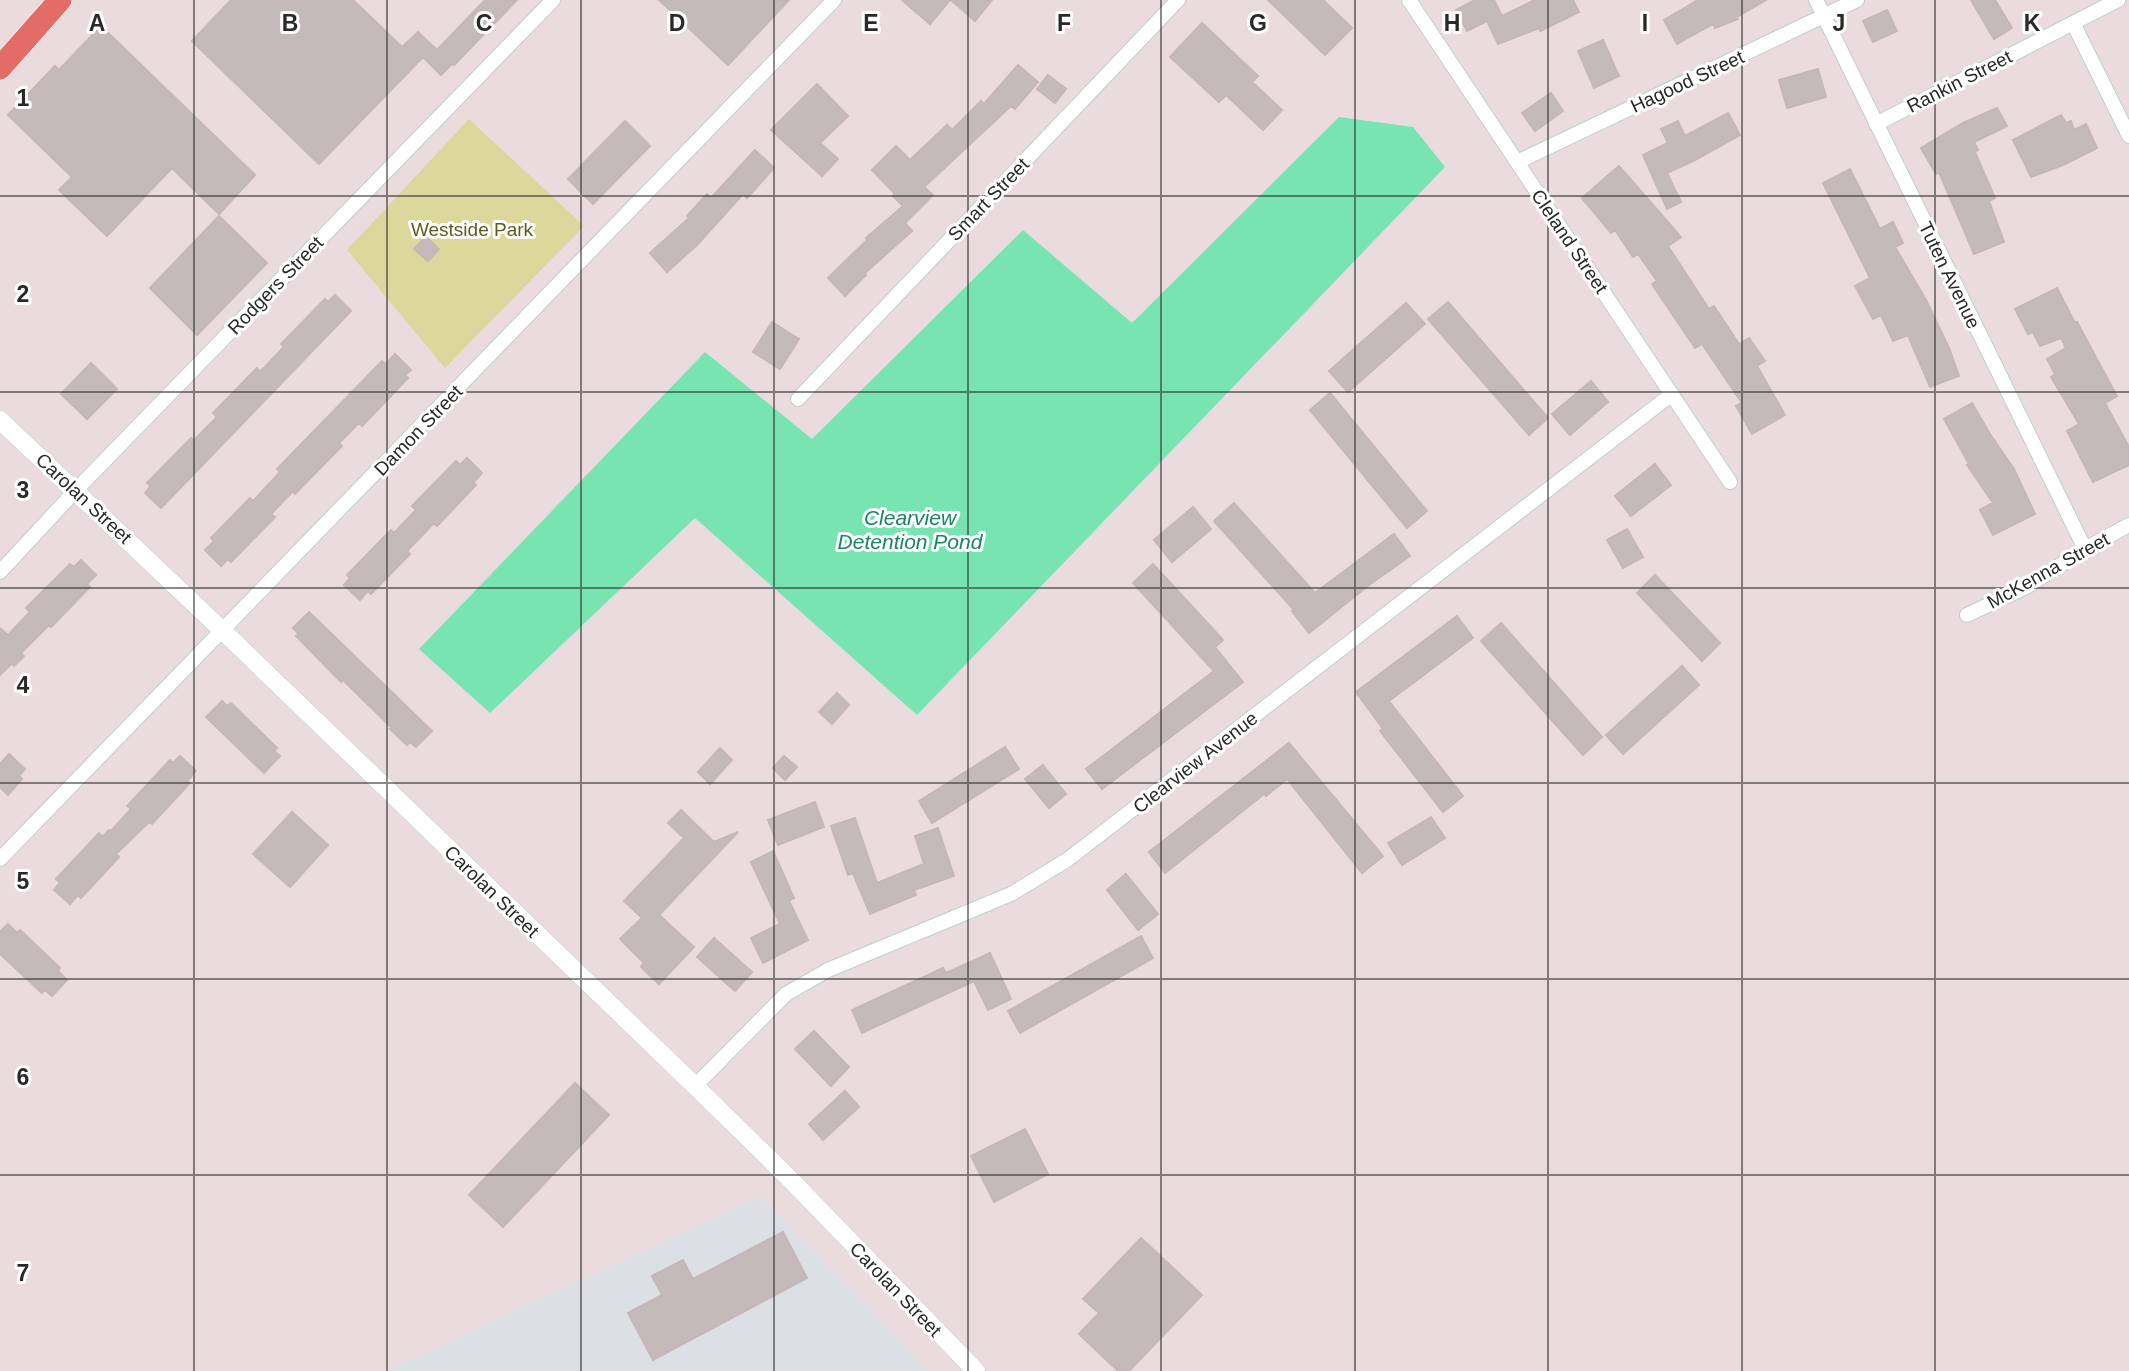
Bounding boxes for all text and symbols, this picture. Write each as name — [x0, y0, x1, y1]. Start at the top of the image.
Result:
text: A — [89, 10, 105, 36]
text: B — [282, 10, 298, 36]
text: C — [476, 10, 492, 36]
text: D — [669, 10, 685, 36]
text: E — [863, 10, 879, 36]
text: F — [1057, 10, 1071, 36]
text: G — [1249, 10, 1267, 36]
text: H — [1444, 10, 1460, 36]
text: I — [1642, 10, 1648, 36]
text: J — [1833, 10, 1845, 36]
text: K — [2024, 10, 2041, 36]
street label: Hagood Street — [1627, 46, 1748, 117]
street label: Rankin Street — [1903, 46, 2016, 117]
text: 1 — [17, 85, 30, 111]
street label: Smart Street — [944, 153, 1033, 245]
street label: Cleland Street — [1527, 185, 1612, 298]
street label: Tuten Avenue — [1915, 218, 1984, 332]
park label: Westside Park — [411, 219, 534, 240]
street label: Rodgers Street — [223, 232, 328, 339]
text: 2 — [17, 281, 29, 307]
street label: Damon Street — [370, 380, 467, 480]
street label: Carolan Street — [32, 449, 136, 548]
text: 3 — [17, 477, 29, 503]
water label: Clearview Detention Pond — [838, 506, 984, 553]
street label: McKenna Street — [1984, 528, 2114, 613]
text: 4 — [17, 672, 30, 698]
street label: Clearview Avenue — [1129, 707, 1262, 817]
street label: Carolan Street — [440, 841, 544, 942]
text: 5 — [17, 868, 30, 894]
text: 6 — [17, 1064, 29, 1090]
street label: Carolan Street — [846, 1238, 946, 1341]
text: 7 — [17, 1260, 29, 1286]

